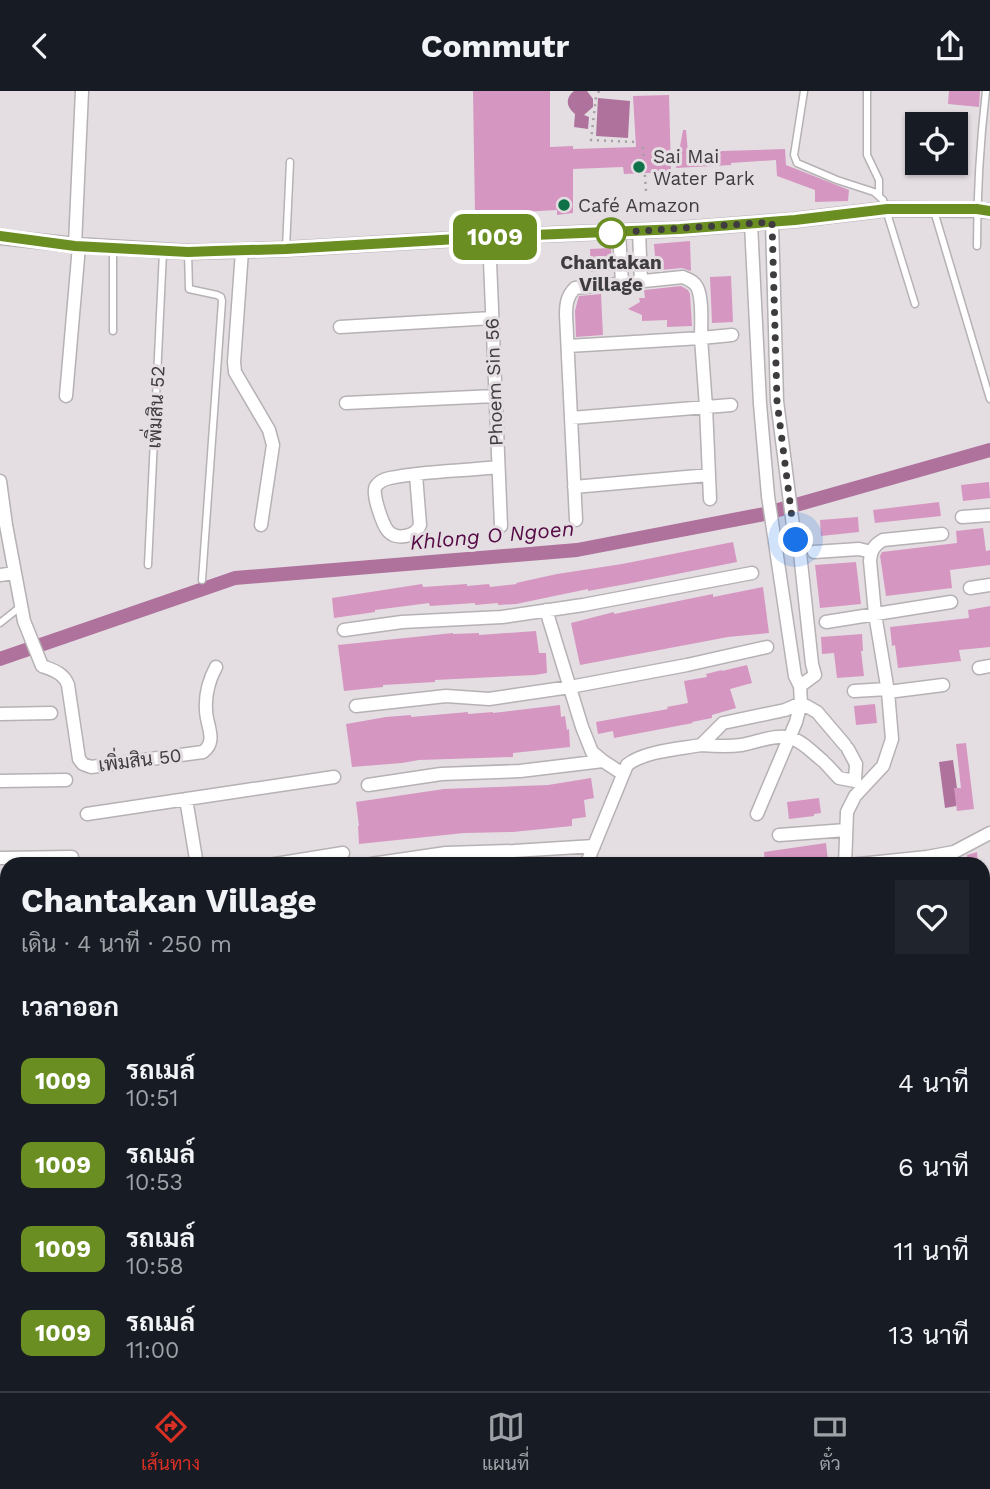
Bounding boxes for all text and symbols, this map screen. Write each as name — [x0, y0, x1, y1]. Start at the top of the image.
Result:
icon: back — [21, 27, 59, 65]
text: Commutr — [421, 27, 569, 65]
icon: share — [931, 27, 969, 65]
map controls — [905, 112, 968, 175]
button: locate — [905, 112, 968, 175]
place label: Sai Mai Water Park — [653, 145, 755, 190]
marker: Sai Mai Water Park — [631, 159, 647, 175]
place label: Café Amazon — [578, 194, 700, 217]
marker: Café Amazon — [556, 197, 572, 213]
line badge: 1009 — [446, 214, 544, 260]
marker: Chantakan Village — [596, 218, 626, 248]
text: 1009 — [467, 223, 523, 251]
place label: Chantakan Village — [560, 251, 662, 296]
street label: Phoem Sin 56 — [480, 317, 508, 447]
street label: เพิ่มสิน 52 — [137, 365, 170, 449]
water label: Khlong O Ngoen — [409, 515, 575, 555]
your location — [778, 522, 813, 557]
street label: เพิ่มสิน 50 — [96, 738, 183, 777]
button: heart — [895, 880, 969, 954]
text: Chantakan Village — [21, 881, 317, 920]
text: เดิน · 4 นาที · 250 m — [21, 931, 232, 958]
text: เวลาออก — [21, 992, 119, 1022]
text: รถเมล์ — [126, 1055, 195, 1085]
text: 1009 — [35, 1067, 91, 1095]
text: 4 นาที — [898, 1068, 969, 1098]
text: 10:51 — [126, 1085, 179, 1112]
text: รถเมล์ — [126, 1139, 195, 1169]
text: 1009 — [35, 1151, 91, 1179]
text: 6 นาที — [898, 1152, 969, 1182]
text: 10:53 — [126, 1169, 183, 1196]
text: รถเมล์ — [126, 1223, 195, 1253]
text: 1009 — [35, 1235, 91, 1263]
text: 11 นาที — [894, 1236, 969, 1266]
text: 10:58 — [126, 1253, 184, 1280]
text: รถเมล์ — [126, 1307, 195, 1337]
text: 1009 — [35, 1319, 91, 1347]
text: 13 นาที — [889, 1320, 969, 1350]
text: 11:00 — [126, 1337, 179, 1364]
tab: เส้นทาง — [141, 1408, 200, 1475]
tab: แผนที่ — [482, 1408, 529, 1475]
tab: ตั๋ว — [811, 1408, 849, 1475]

